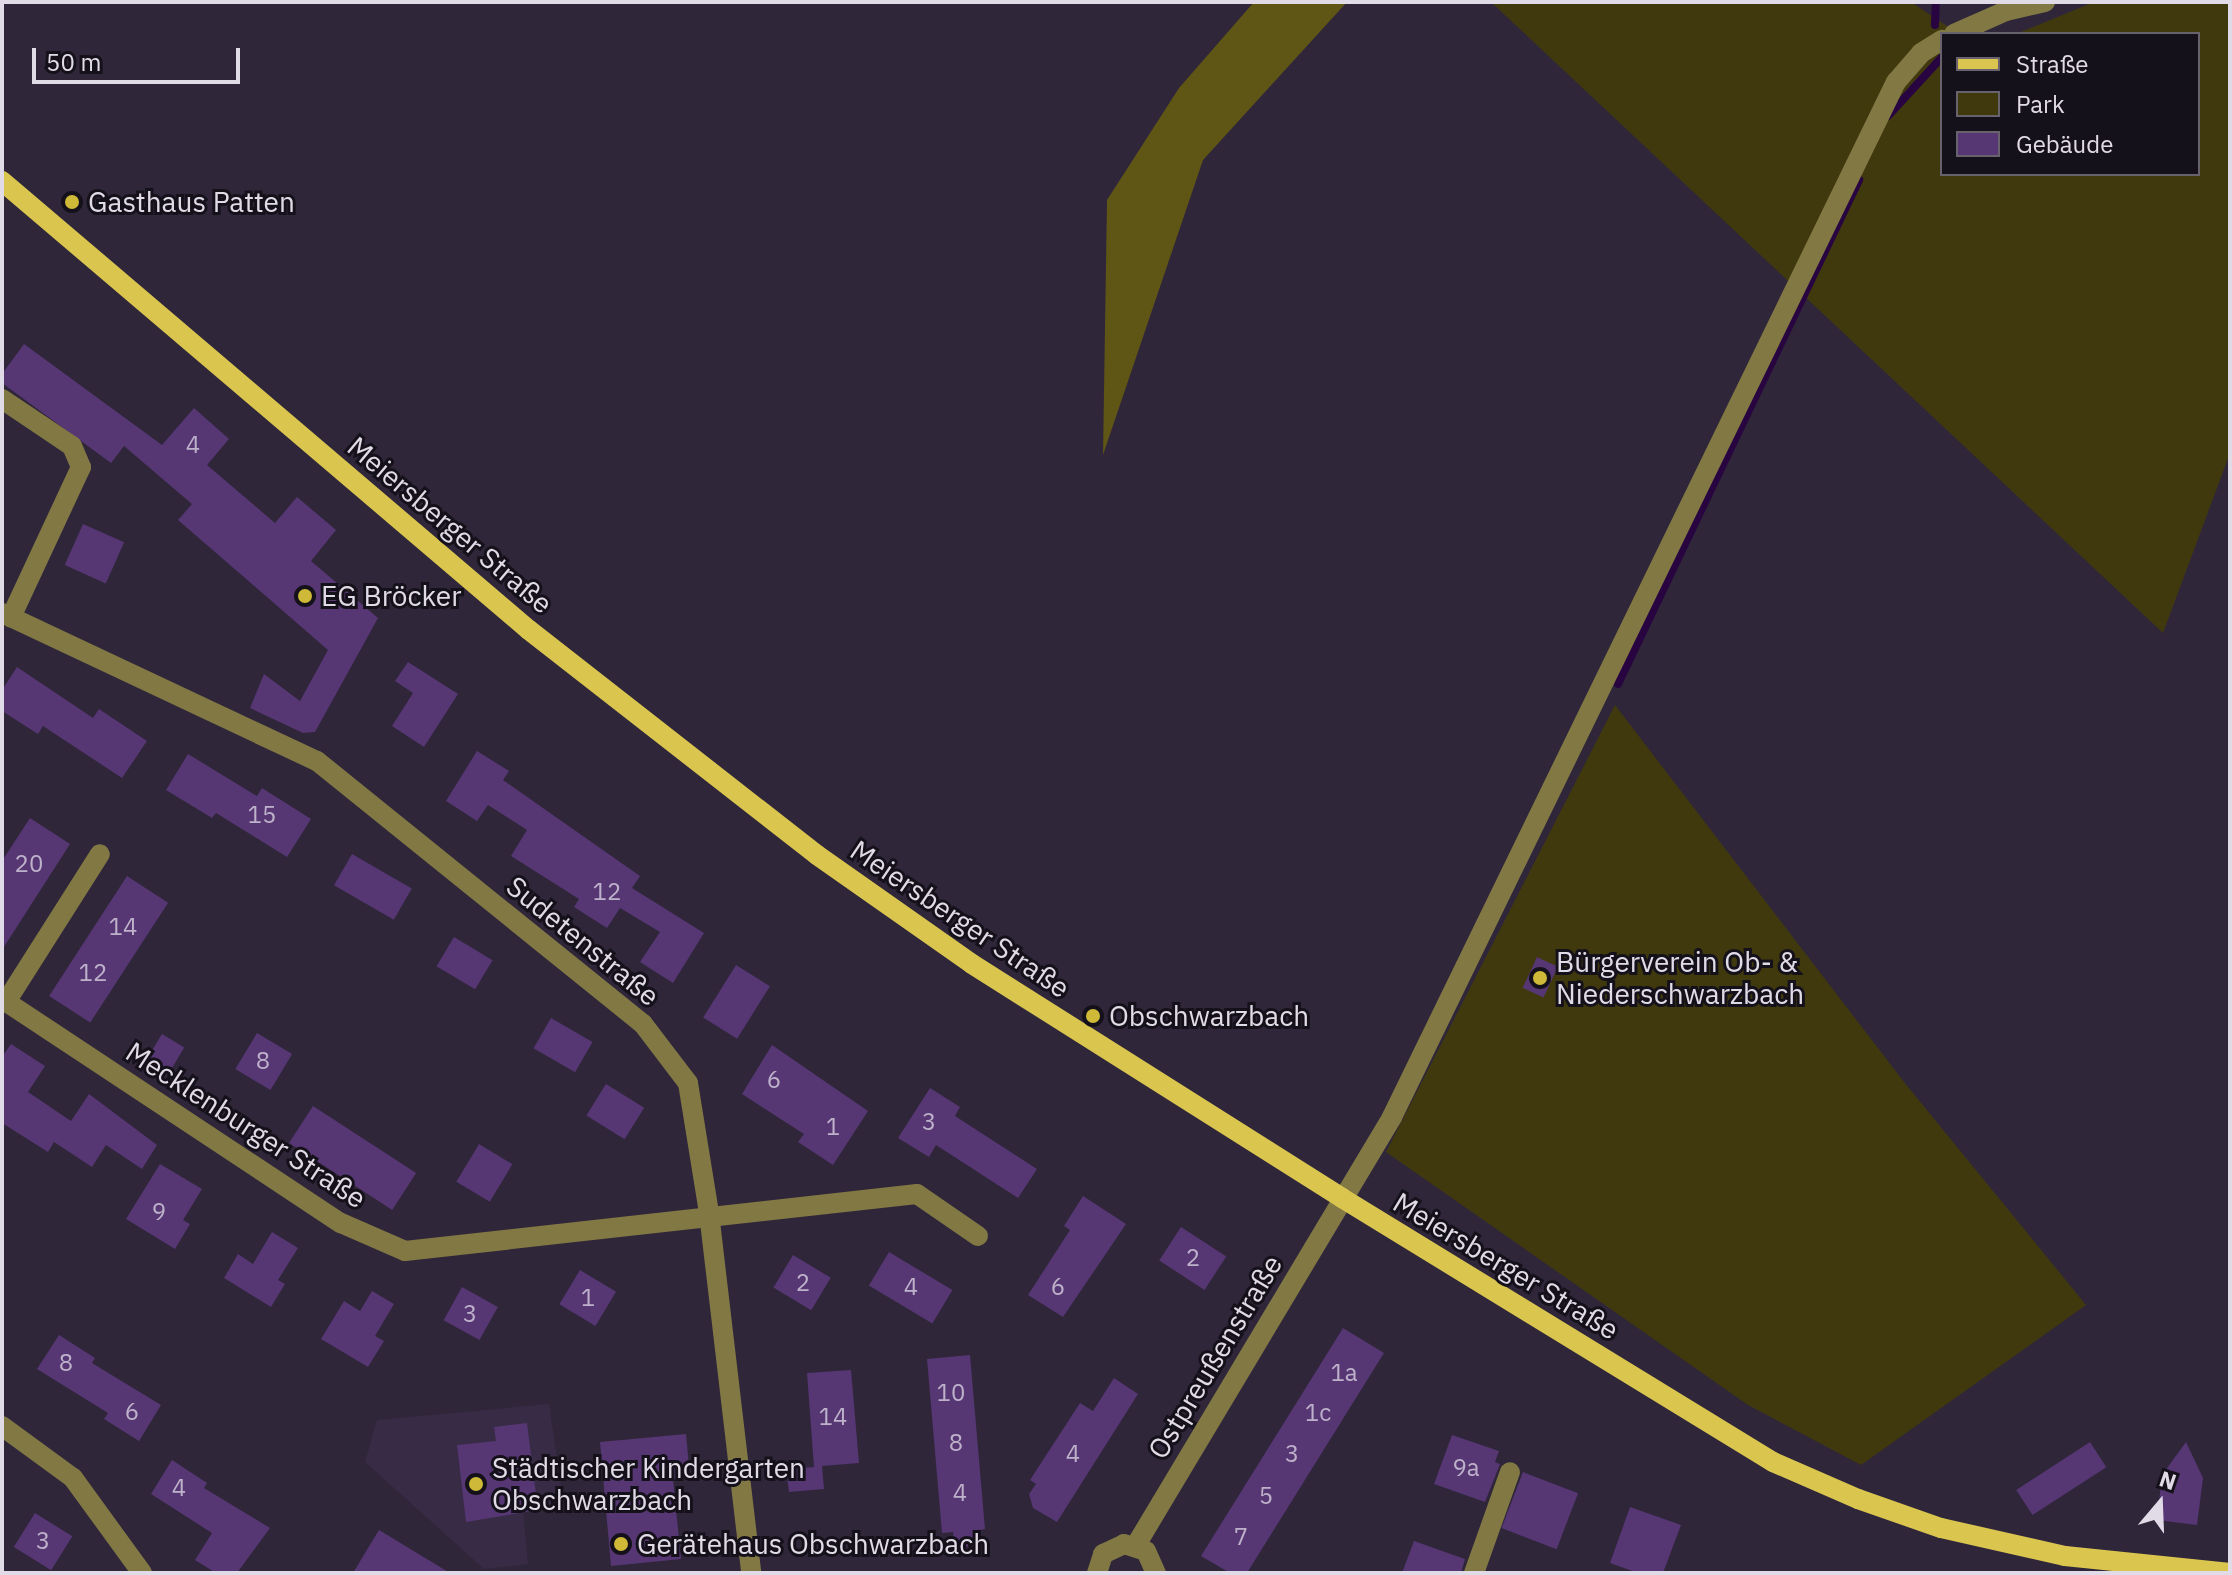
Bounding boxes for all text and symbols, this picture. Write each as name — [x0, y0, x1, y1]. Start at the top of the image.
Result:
scale bar — [36, 32, 244, 82]
legend — [1940, 32, 2200, 176]
text: 50 m — [46, 46, 101, 78]
text: Straße — [2016, 48, 2088, 80]
text: Park — [2016, 88, 2065, 120]
text: Gebäude — [2016, 128, 2113, 160]
place label: Gasthaus Patten — [88, 185, 295, 219]
marker: Gasthaus Patten — [63, 193, 81, 211]
street label: Meiersberger Straße — [341, 430, 559, 620]
house number: 4 — [186, 431, 200, 459]
place label: EG Bröcker — [321, 579, 462, 613]
marker: EG Bröcker — [296, 587, 314, 605]
house number: 15 — [248, 801, 276, 829]
street label: Meiersberger Straße — [844, 833, 1076, 1005]
house number: 20 — [15, 850, 43, 878]
street label: Sudetenstraße — [500, 869, 666, 1013]
house number: 12 — [593, 878, 621, 906]
house number: 14 — [109, 913, 137, 941]
place label: Bürgerverein Ob- & Niederschwarzbach — [1556, 945, 1804, 1011]
house number: 12 — [79, 959, 107, 987]
marker: Bürgerverein Ob- & Niederschwarzbach — [1531, 969, 1549, 987]
place label: Obschwarzbach — [1109, 999, 1309, 1033]
marker: Obschwarzbach — [1084, 1007, 1102, 1025]
street label: Mecklenburger Straße — [120, 1035, 372, 1215]
house number: 8 — [256, 1047, 270, 1075]
house number: 6 — [767, 1066, 781, 1094]
house number: 3 — [922, 1108, 936, 1136]
house number: 1 — [826, 1113, 840, 1141]
street label: Meiersberger Straße — [1387, 1185, 1625, 1347]
house number: 9 — [152, 1198, 166, 1226]
house number: 2 — [1186, 1244, 1200, 1272]
street label: Ostpreußenstraße — [1141, 1249, 1289, 1465]
house number: 2 — [796, 1269, 810, 1297]
house number: 4 — [904, 1273, 918, 1301]
house number: 6 — [1051, 1273, 1065, 1301]
house number: 1 — [581, 1284, 595, 1312]
house number: 3 — [463, 1300, 477, 1328]
house number: 8 — [59, 1349, 73, 1377]
house number: 1a — [1330, 1359, 1358, 1387]
house number: 10 — [937, 1379, 965, 1407]
house number: 6 — [125, 1398, 139, 1426]
house number: 1c — [1305, 1399, 1331, 1427]
house number: 14 — [819, 1403, 847, 1431]
house number: 8 — [949, 1429, 963, 1457]
house number: 4 — [1066, 1440, 1080, 1468]
house number: 3 — [1285, 1440, 1299, 1468]
place label: Städtischer Kindergarten Obschwarzbach — [492, 1451, 805, 1517]
house number: 9a — [1452, 1454, 1480, 1482]
north arrow — [2120, 1463, 2200, 1543]
text: N — [2156, 1464, 2180, 1496]
house number: 4 — [172, 1474, 186, 1502]
marker: Städtischer Kindergarten Obschwarzbach — [467, 1475, 485, 1493]
house number: 4 — [953, 1479, 967, 1507]
house number: 5 — [1259, 1482, 1273, 1510]
house number: 7 — [1234, 1523, 1248, 1551]
house number: 3 — [36, 1527, 50, 1555]
place label: Gerätehaus Obschwarzbach — [637, 1527, 989, 1561]
marker: Gerätehaus Obschwarzbach — [612, 1535, 630, 1553]

